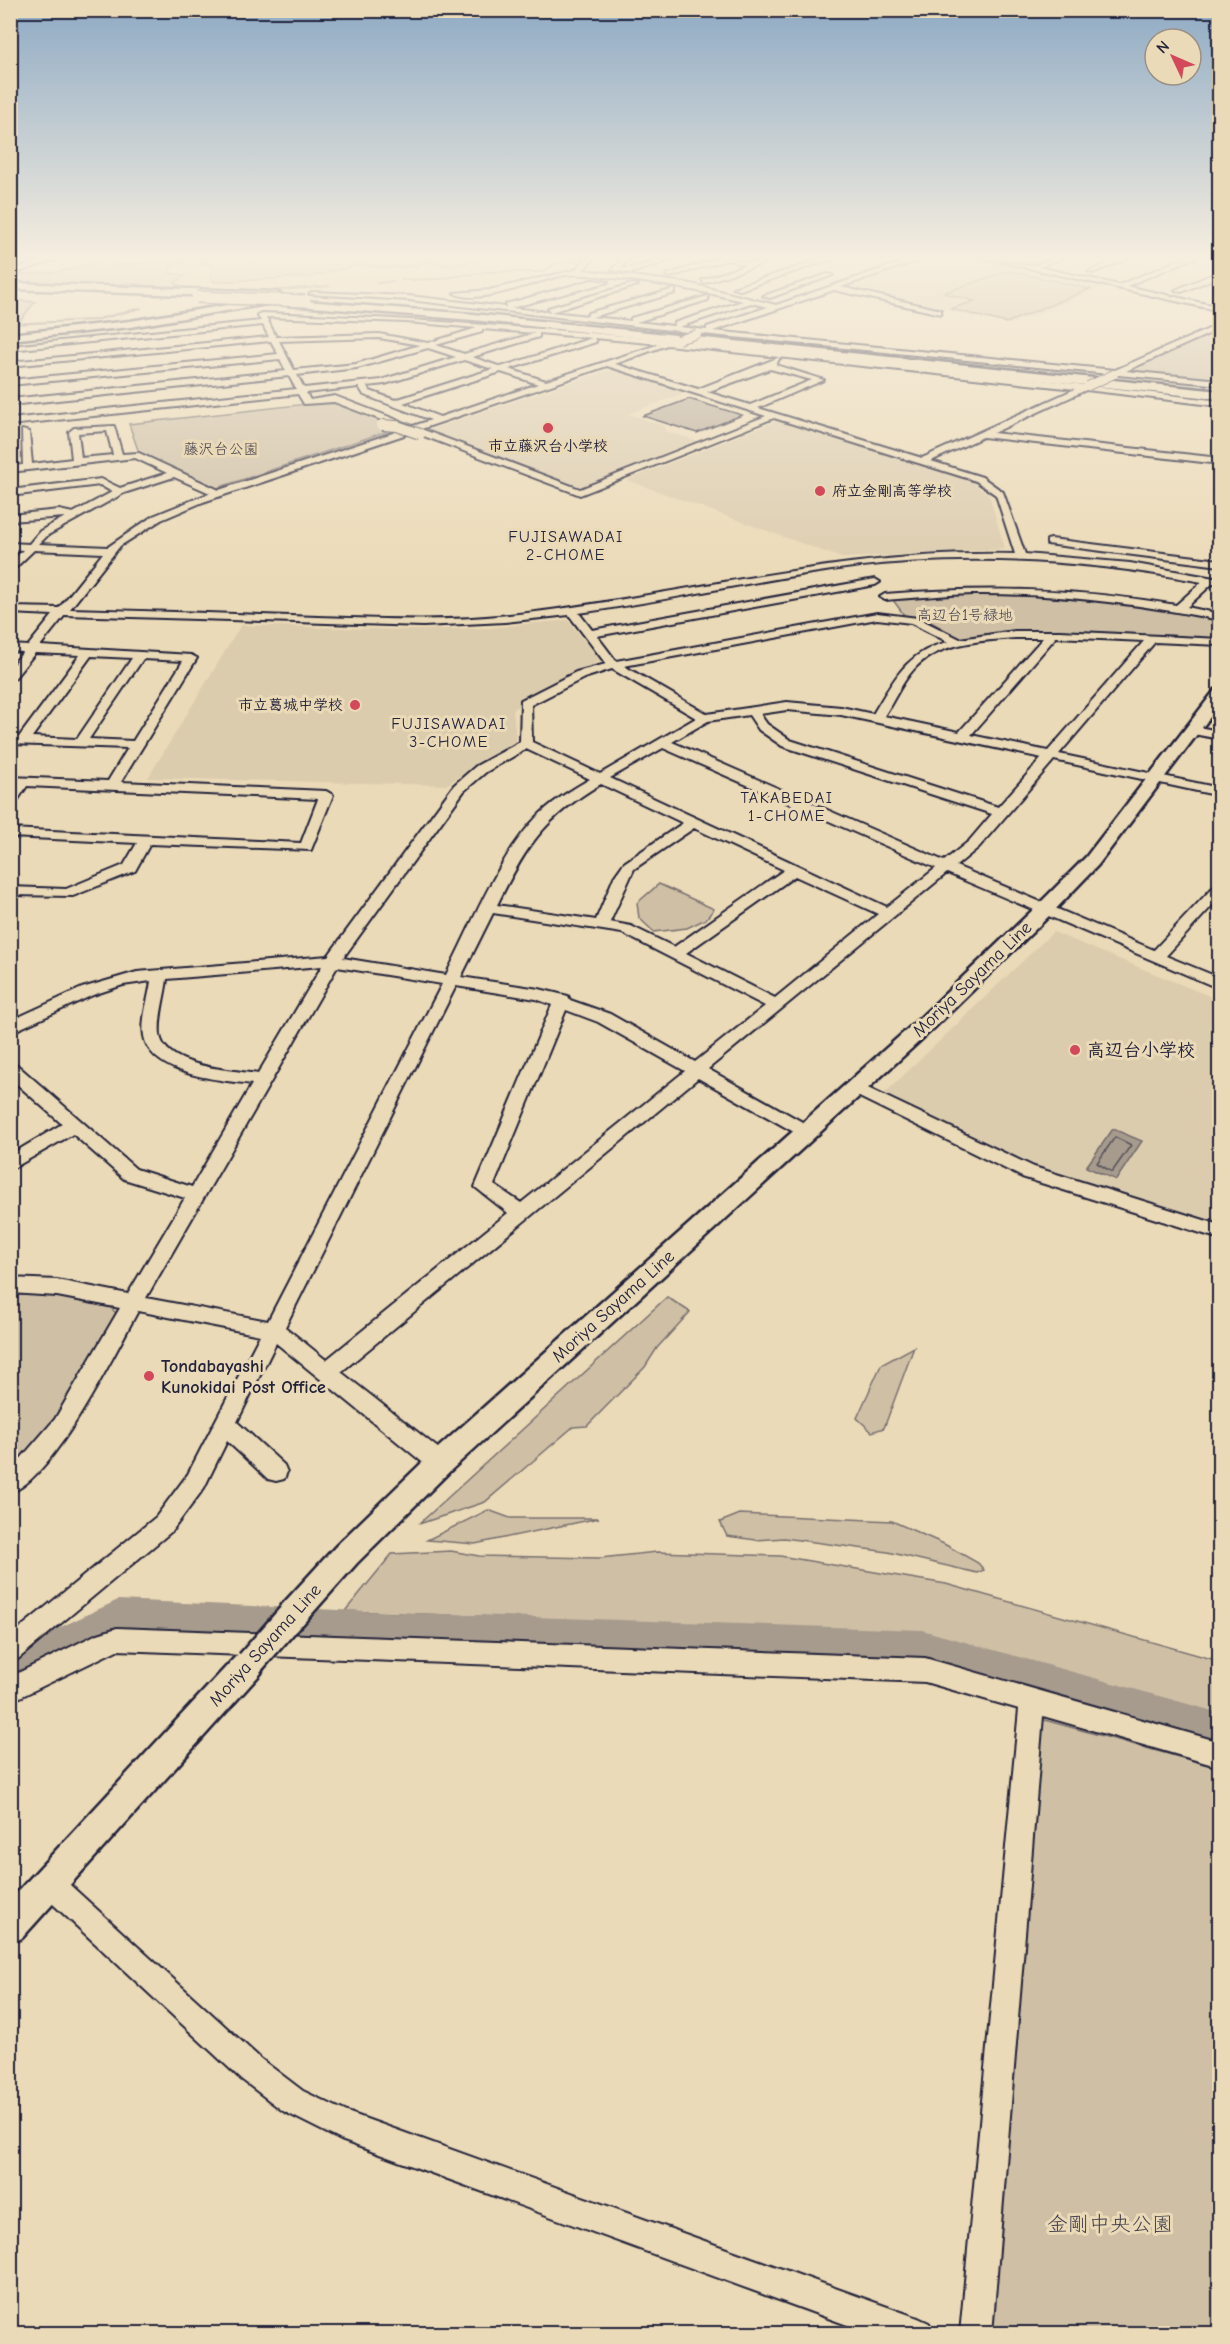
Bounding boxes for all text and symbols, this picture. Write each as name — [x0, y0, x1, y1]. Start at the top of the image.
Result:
north arrow — [1143, 27, 1203, 87]
text: N — [1153, 37, 1173, 57]
marker: 市立藤沢台小学校 — [541, 421, 555, 435]
place label: 市立藤沢台小学校 — [488, 437, 608, 455]
park label: 藤沢台公園 — [183, 440, 259, 458]
place label: 府立金剛高等学校 — [832, 482, 952, 500]
marker: 府立金剛高等学校 — [813, 484, 827, 498]
district label: FUJISAWADAI 2-CHOME — [508, 528, 624, 564]
park label: 高辺台1号緑地 — [917, 606, 1013, 624]
place label: 市立葛城中学校 — [238, 696, 343, 714]
marker: 市立葛城中学校 — [348, 698, 362, 712]
district label: FUJISAWADAI 3-CHOME — [391, 715, 507, 751]
district label: TAKABEDAI 1-CHOME — [740, 789, 834, 825]
street label: Moriya Sayama Line — [908, 917, 1036, 1042]
place label: 高辺台小学校 — [1087, 1040, 1195, 1061]
marker: 高辺台小学校 — [1068, 1043, 1082, 1057]
street label: Moriya Sayama Line — [548, 1246, 679, 1367]
place label: Tondabayashi Kunokidai Post Office — [161, 1356, 326, 1398]
marker: Tondabayashi Kunokidai Post Office — [142, 1369, 156, 1383]
street label: Moriya Sayama Line — [205, 1580, 326, 1711]
park label: 金剛中央公園 — [1047, 2212, 1173, 2236]

